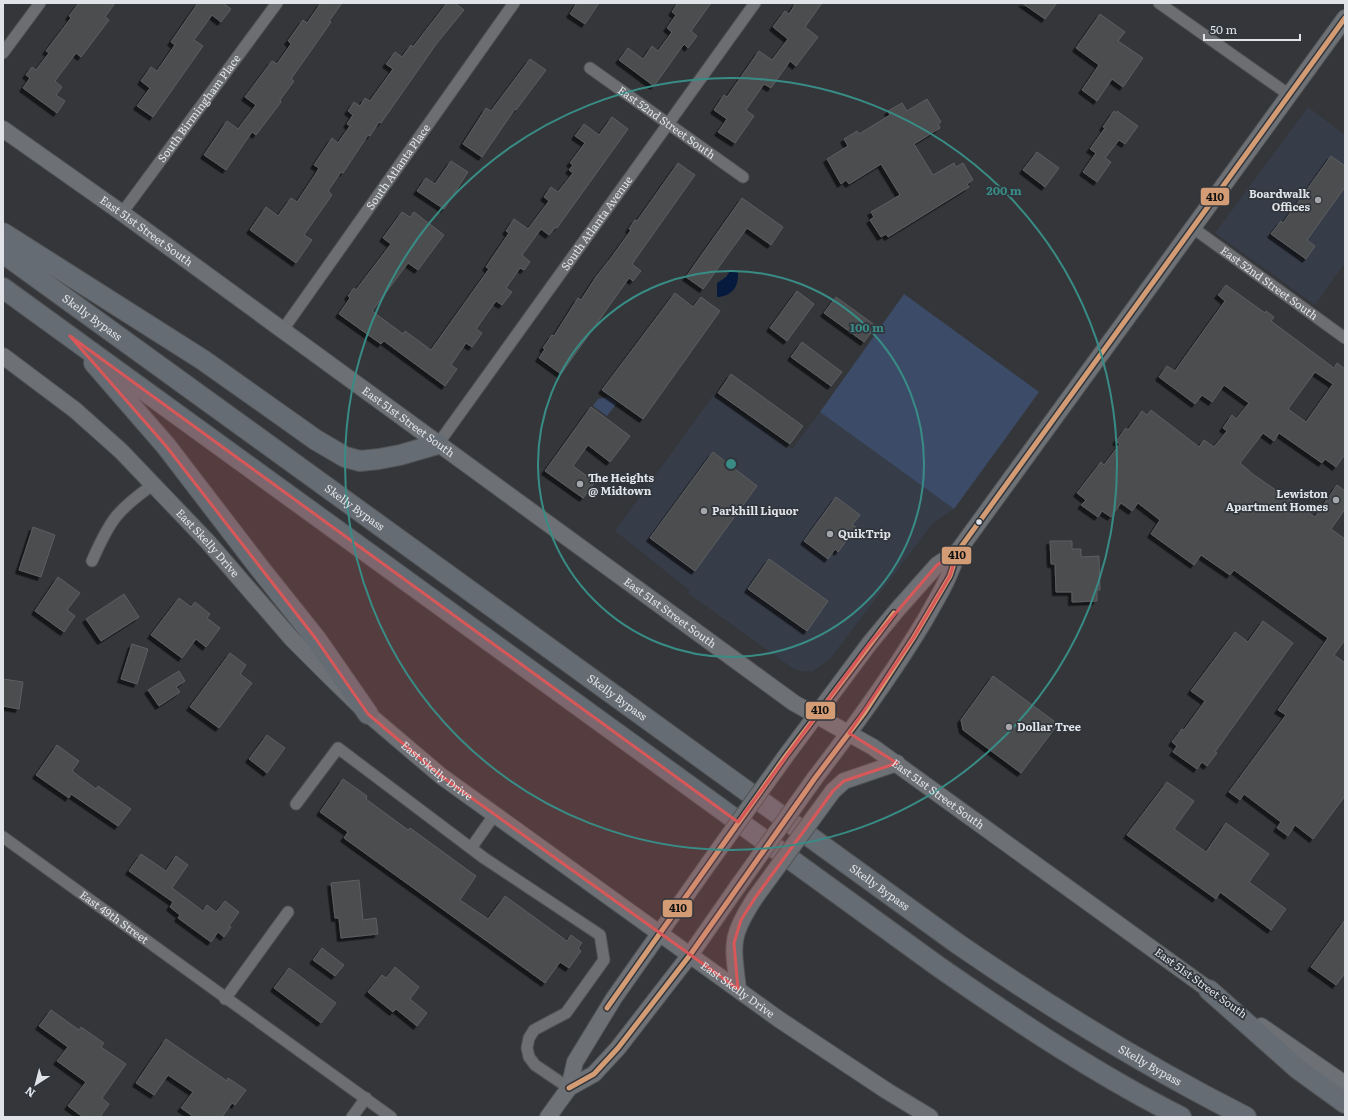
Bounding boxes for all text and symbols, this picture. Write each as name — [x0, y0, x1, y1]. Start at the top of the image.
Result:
scale bar — [1204, 16, 1300, 42]
text: 50 m — [1210, 20, 1237, 38]
street label: South Birmingham Place — [153, 50, 244, 165]
street label: East 52nd Street South — [615, 81, 719, 162]
street label: South Atlanta Place — [361, 120, 433, 213]
street label: South Atlanta Avenue — [556, 172, 636, 273]
text: 200 m — [986, 181, 1022, 199]
place label: Boardwalk Offices — [1249, 185, 1311, 214]
line badge: 410 — [1200, 187, 1230, 206]
text: 410 — [1206, 188, 1224, 204]
street label: East 51st Street South — [97, 191, 197, 269]
marker: Boardwalk Offices — [1313, 195, 1323, 205]
street label: East 52nd Street South — [1218, 242, 1322, 323]
street label: Skelly Bypass — [60, 290, 126, 344]
text: 100 m — [850, 318, 884, 336]
street label: East 51st Street South — [359, 382, 458, 460]
centre of rings — [724, 457, 738, 471]
place label: The Heights @ Midtown — [588, 469, 654, 498]
marker: The Heights @ Midtown — [575, 479, 585, 489]
street label: Skelly Bypass — [322, 480, 388, 534]
place label: Lewiston Apartment Homes — [1226, 485, 1329, 514]
marker: Lewiston Apartment Homes — [1331, 495, 1341, 505]
place label: Parkhill Liquor — [712, 502, 799, 518]
street label: East Skelly Drive — [173, 504, 244, 580]
marker: Parkhill Liquor — [699, 506, 709, 516]
unlabelled marker — [974, 517, 984, 527]
place label: QuikTrip — [838, 525, 891, 541]
marker: QuikTrip — [825, 529, 835, 539]
line badge: 410 — [941, 546, 972, 565]
text: 410 — [948, 546, 966, 562]
street label: East 51st Street South — [621, 573, 720, 651]
street label: Skelly Bypass — [585, 669, 651, 724]
line badge: 410 — [805, 701, 836, 720]
text: 410 — [811, 701, 829, 717]
place label: Dollar Tree — [1017, 718, 1081, 734]
marker: Dollar Tree — [1004, 722, 1014, 732]
street label: East Skelly Drive — [398, 737, 477, 804]
street label: East 51st Street South — [889, 754, 988, 832]
street label: Skelly Bypass — [847, 859, 913, 914]
street label: East 49th Street — [77, 886, 153, 947]
line badge: 410 — [662, 899, 693, 918]
text: 410 — [669, 899, 687, 915]
street label: East 51st Street South — [1152, 943, 1251, 1021]
street label: East Skelly Drive — [698, 957, 779, 1021]
street label: Skelly Bypass — [1116, 1040, 1185, 1089]
north arrow — [16, 1064, 56, 1104]
text: N — [21, 1084, 38, 1102]

